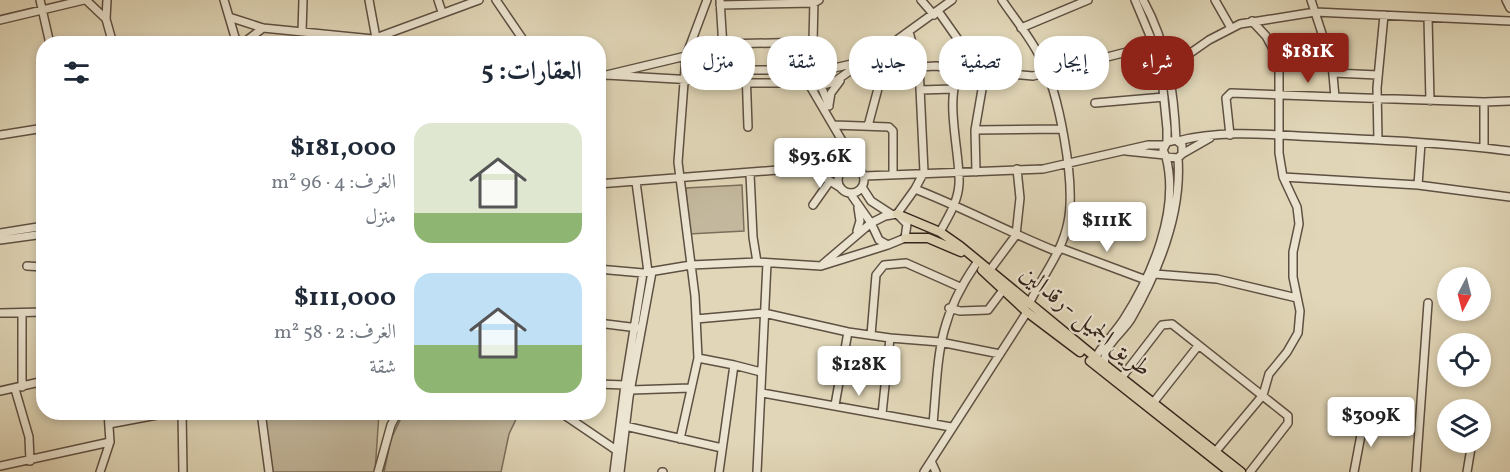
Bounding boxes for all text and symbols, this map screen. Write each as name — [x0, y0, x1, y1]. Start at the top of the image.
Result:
pin: $181K — [1266, 33, 1350, 84]
chip: منزل — [681, 36, 755, 90]
chip: شقة — [767, 36, 837, 90]
chip: جديد — [849, 36, 927, 90]
chip: تصفية — [939, 36, 1022, 90]
chip: إيجار — [1034, 36, 1109, 90]
chip: شراء — [1121, 36, 1194, 90]
text: $181K — [1282, 38, 1334, 66]
text: العقارات: 5 — [481, 54, 582, 90]
icon: filters — [60, 56, 93, 89]
text: $181,000 — [290, 130, 396, 166]
pin: $93.6K — [771, 138, 869, 189]
text: $93.6K — [788, 143, 852, 171]
icon: home — [462, 147, 534, 219]
text: الغرف: 4 · 96 m² — [271, 169, 396, 197]
pin: $111K — [1065, 202, 1149, 253]
text: منزل — [365, 204, 396, 232]
text: $111K — [1082, 207, 1132, 235]
street label: طريق الجميل -رقدالين — [1012, 258, 1158, 386]
north arrow — [1437, 267, 1491, 321]
map controls — [1437, 267, 1491, 453]
text: $111,000 — [294, 280, 396, 316]
icon: home — [462, 297, 534, 369]
text: الغرف: 2 · 58 m² — [274, 319, 396, 347]
button: locate — [1437, 333, 1491, 387]
pin: $128K — [817, 346, 901, 397]
text: $128K — [832, 351, 886, 379]
text: شقة — [370, 354, 396, 382]
pin: $309K — [1329, 397, 1413, 448]
button: layers — [1437, 399, 1491, 453]
text: $309K — [1342, 402, 1401, 430]

